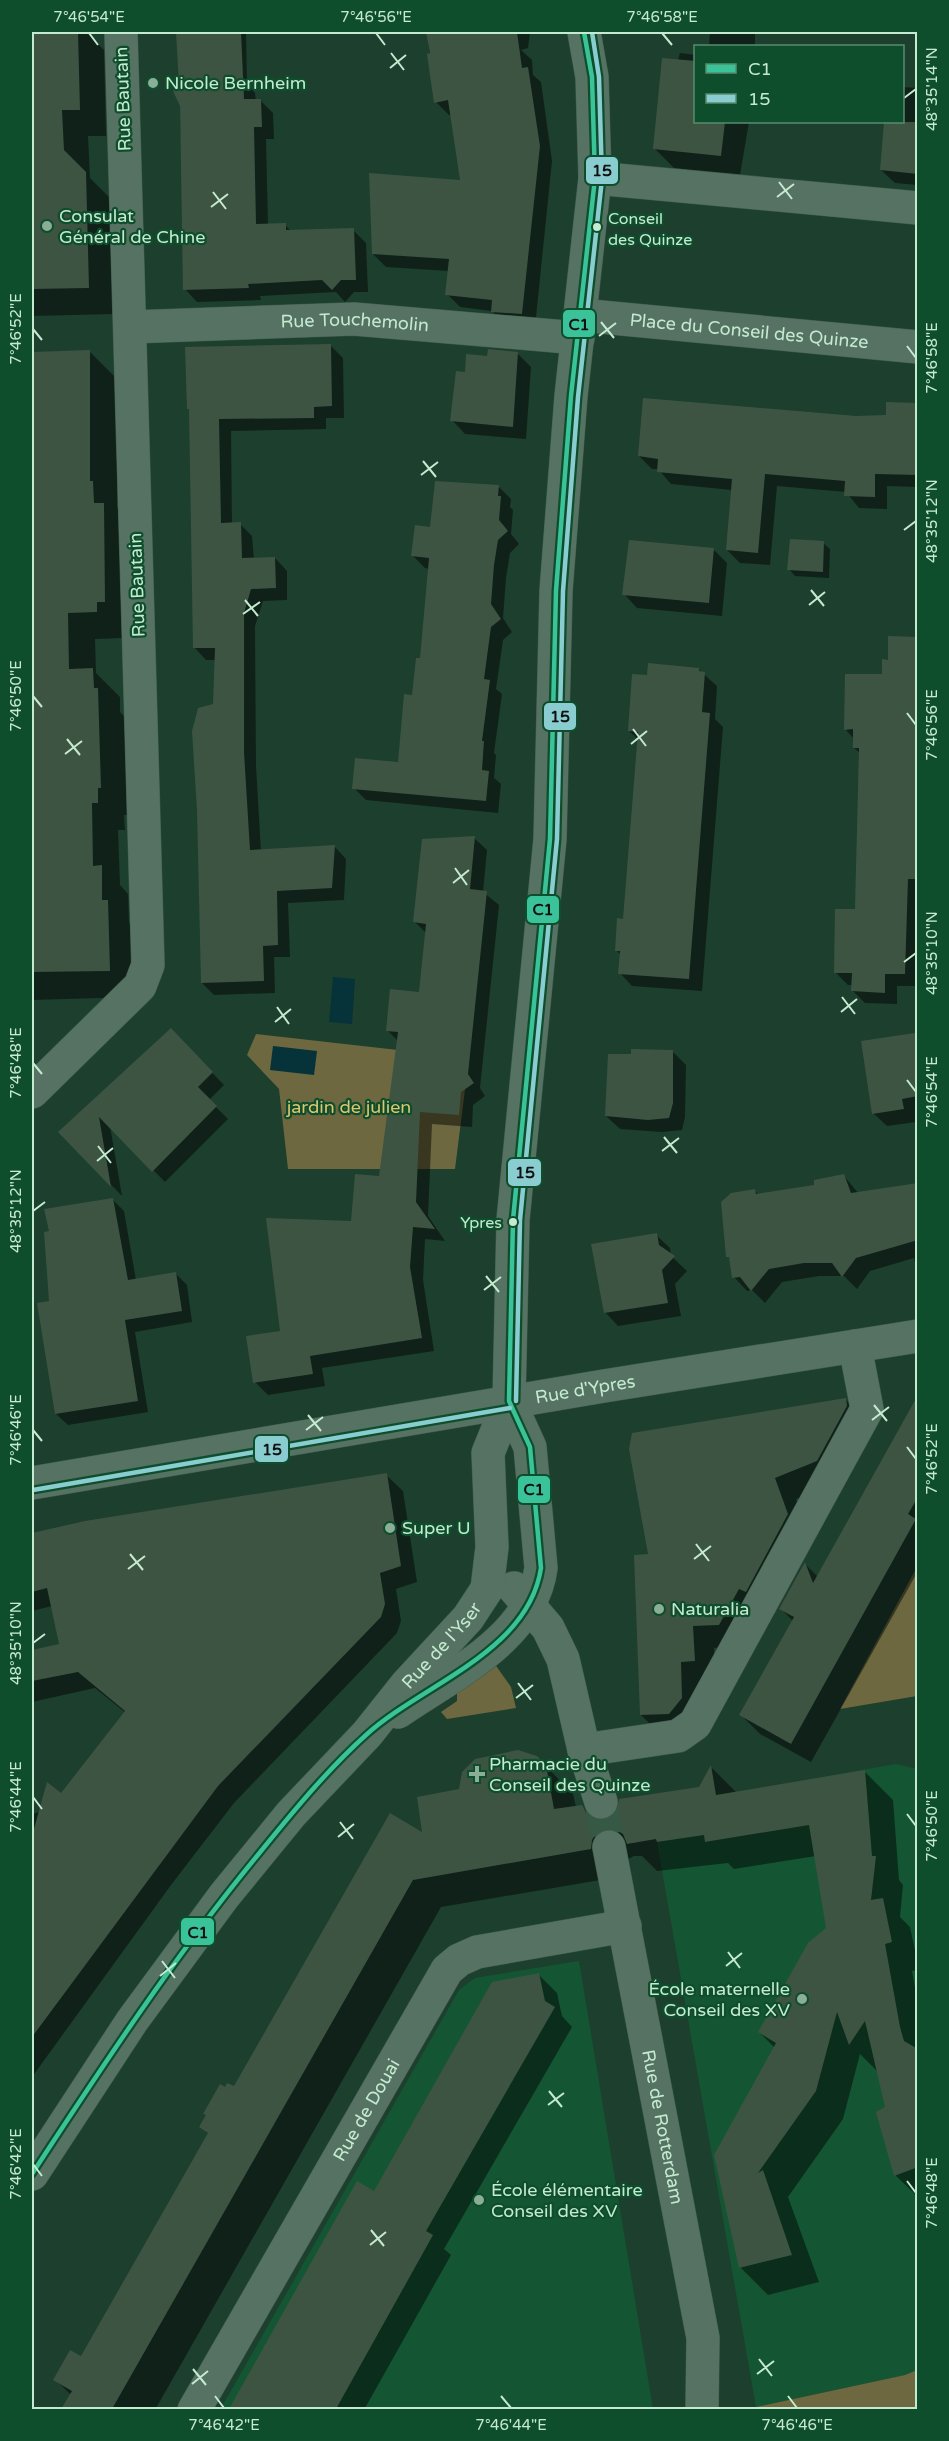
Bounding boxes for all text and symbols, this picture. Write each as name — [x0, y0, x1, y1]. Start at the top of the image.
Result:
text: 7°46'54"E — [53, 8, 125, 26]
text: 7°46'56"E — [340, 8, 412, 26]
text: 7°46'58"E — [626, 8, 698, 26]
legend — [694, 45, 904, 123]
street label: Rue Bautain — [110, 46, 136, 152]
text: 48°35'14"N — [923, 47, 941, 131]
text: C1 — [748, 58, 772, 80]
place label: Nicole Bernheim — [165, 72, 306, 94]
marker: Nicole Bernheim — [146, 76, 160, 90]
text: 15 — [748, 88, 771, 110]
line badge: 15 — [585, 156, 619, 185]
text: 15 — [592, 161, 612, 181]
place label: Consulat Général de Chine — [59, 205, 205, 248]
place label: Conseil des Quinze — [608, 209, 692, 250]
marker: Consulat Général de Chine — [40, 219, 54, 233]
marker: Conseil des Quinze — [591, 221, 603, 233]
text: 7°46'52"E — [7, 293, 25, 365]
street label: Rue Touchemolin — [280, 308, 430, 336]
line badge: C1 — [562, 309, 596, 338]
street label: Place du Conseil des Quinze — [629, 309, 870, 353]
text: C1 — [568, 315, 590, 335]
text: 7°46'58"E — [923, 322, 941, 394]
text: 48°35'12"N — [923, 479, 941, 563]
street label: Rue Bautain — [124, 532, 150, 638]
text: 7°46'50"E — [7, 660, 25, 732]
text: 7°46'56"E — [923, 689, 941, 761]
line badge: 15 — [543, 702, 577, 731]
text: 15 — [550, 707, 570, 727]
line badge: C1 — [526, 895, 560, 924]
text: C1 — [532, 900, 554, 920]
text: 48°35'10"N — [923, 911, 941, 995]
text: 7°46'48"E — [7, 1027, 25, 1099]
text: 7°46'54"E — [923, 1056, 941, 1128]
park label: jardin de julien — [286, 1096, 411, 1118]
line badge: 15 — [507, 1158, 542, 1187]
text: 15 — [515, 1163, 535, 1183]
text: 48°35'12"N — [7, 1169, 25, 1253]
place label: Ypres — [460, 1213, 502, 1233]
marker: Ypres — [507, 1216, 519, 1228]
street label: Rue d'Ypres — [533, 1370, 637, 1409]
text: 7°46'46"E — [7, 1394, 25, 1466]
text: 7°46'52"E — [923, 1423, 941, 1495]
line badge: 15 — [254, 1435, 289, 1463]
text: 15 — [262, 1440, 282, 1460]
line badge: C1 — [517, 1475, 551, 1504]
text: C1 — [523, 1480, 545, 1500]
place label: Super U — [402, 1517, 471, 1539]
marker: Super U — [383, 1521, 397, 1535]
street label: Rue de l'Yser — [397, 1598, 486, 1694]
place label: Naturalia — [671, 1598, 749, 1620]
text: 48°35'10"N — [7, 1601, 25, 1685]
marker: Naturalia — [652, 1602, 666, 1616]
place label: Pharmacie du Conseil des Quinze — [489, 1753, 651, 1796]
text: 7°46'44"E — [7, 1761, 25, 1833]
marker: Pharmacie du Conseil des Quinze — [470, 1767, 484, 1781]
text: 7°46'50"E — [923, 1790, 941, 1862]
line badge: C1 — [180, 1917, 215, 1946]
text: C1 — [187, 1923, 209, 1943]
place label: École maternelle Conseil des XV — [648, 1978, 790, 2021]
marker: École maternelle Conseil des XV — [795, 1992, 809, 2006]
street label: Rue de Rotterdam — [637, 2048, 688, 2206]
street label: Rue de Douai — [328, 2055, 405, 2165]
text: 7°46'42"E — [7, 2128, 25, 2200]
text: 7°46'48"E — [923, 2157, 941, 2229]
place label: École élémentaire Conseil des XV — [491, 2179, 643, 2222]
marker: École élémentaire Conseil des XV — [472, 2193, 486, 2207]
text: 7°46'42"E — [188, 2416, 260, 2434]
text: 7°46'44"E — [475, 2416, 547, 2434]
text: 7°46'46"E — [761, 2416, 833, 2434]

